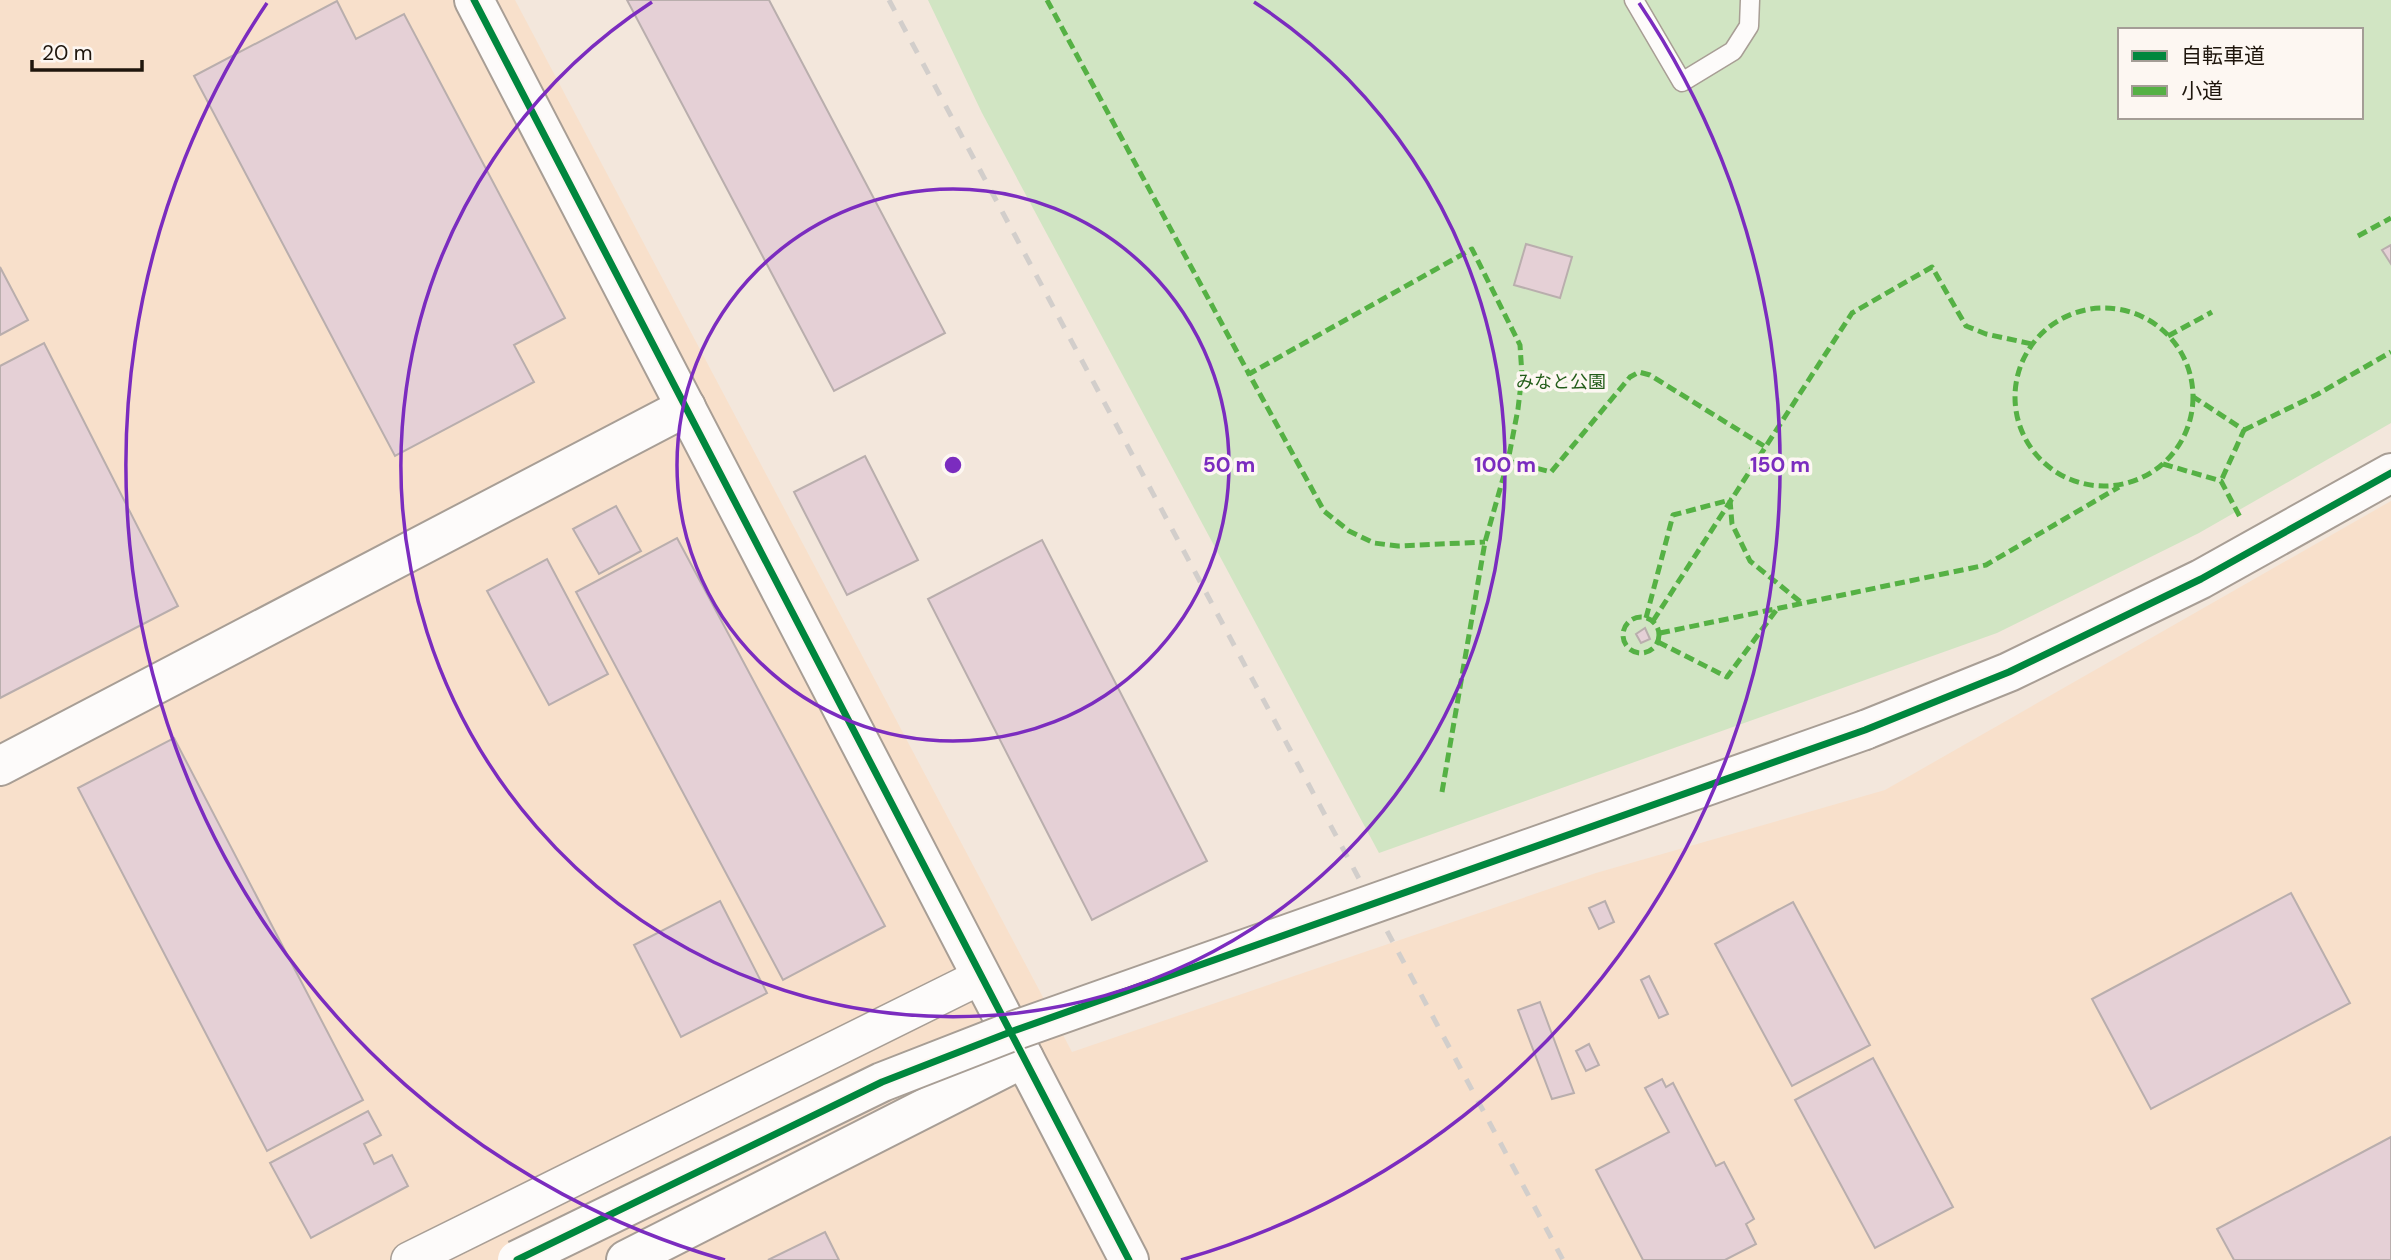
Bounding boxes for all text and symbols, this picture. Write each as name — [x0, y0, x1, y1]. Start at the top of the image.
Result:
scale bar — [32, 28, 142, 72]
legend — [2118, 28, 2363, 119]
text: 20 m — [42, 39, 93, 67]
text: 自転車道 — [2181, 42, 2265, 70]
text: 小道 — [2181, 77, 2223, 105]
park label: みなと公園 — [1516, 370, 1606, 394]
text: 50 m — [1203, 451, 1255, 479]
text: 100 m — [1474, 451, 1536, 479]
text: 150 m — [1750, 451, 1810, 479]
centre of rings — [941, 453, 965, 477]

